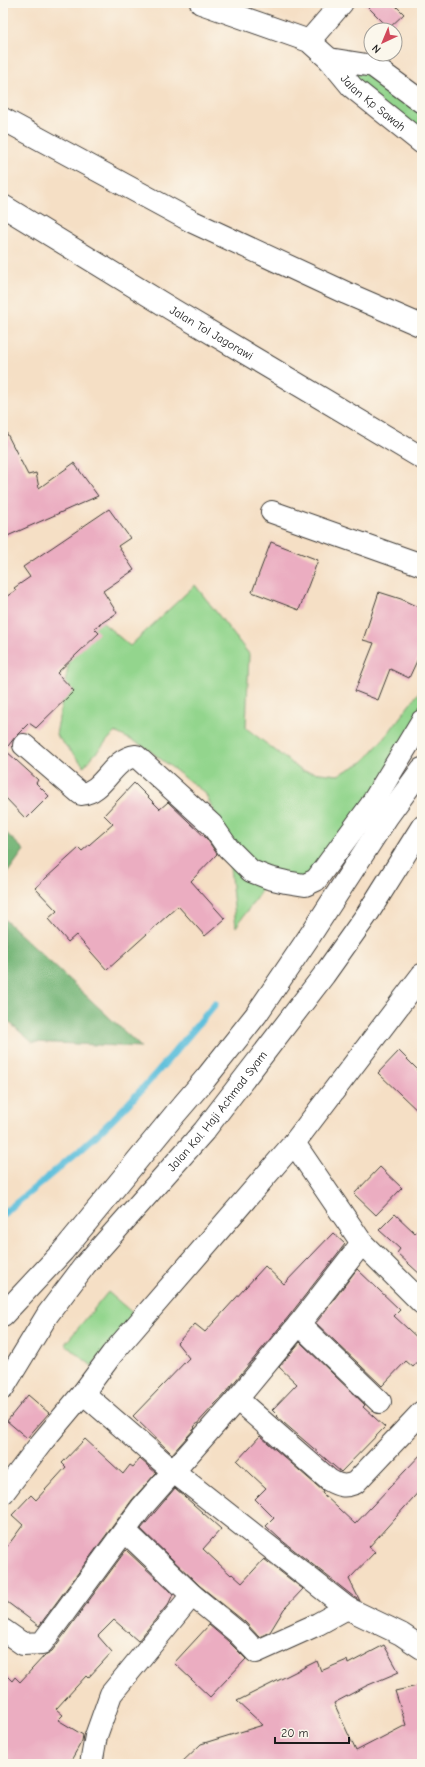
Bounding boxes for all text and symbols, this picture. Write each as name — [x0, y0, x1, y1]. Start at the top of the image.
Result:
north arrow — [363, 22, 403, 62]
text: N — [369, 42, 384, 56]
street label: Jalan Kp Sawah — [338, 72, 408, 134]
street label: Jalan Tol Jagorawi — [167, 303, 256, 363]
street label: Jalan Kol. Haji Achmad Syam — [164, 1048, 270, 1174]
scale bar — [275, 1719, 349, 1745]
text: 20 m — [281, 1726, 309, 1740]

